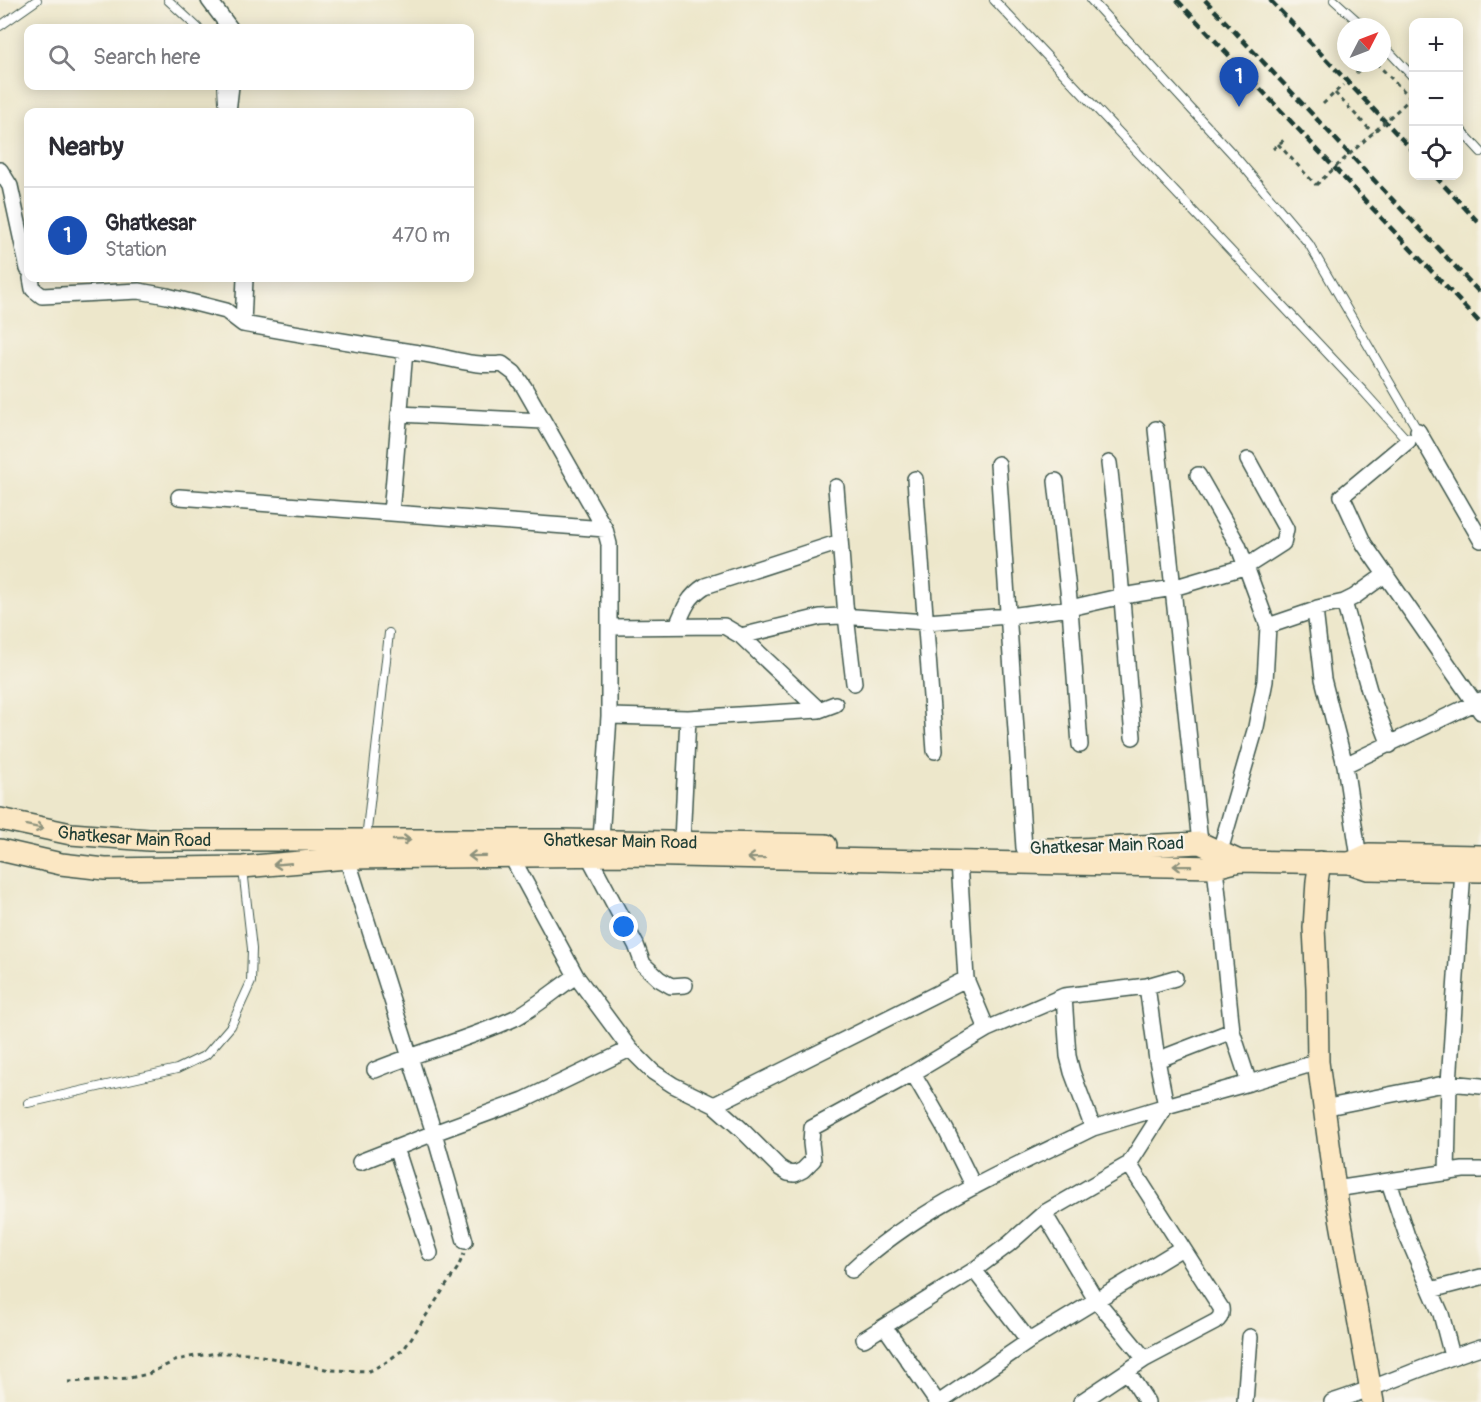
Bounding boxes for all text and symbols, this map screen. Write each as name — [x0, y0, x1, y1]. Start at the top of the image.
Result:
north arrow — [1337, 18, 1391, 72]
map controls — [1409, 18, 1463, 180]
button: + — [1409, 18, 1463, 72]
search box — [24, 24, 474, 90]
icon: search — [45, 41, 78, 74]
text: Search here — [93, 43, 200, 71]
pin: 1 — [1220, 57, 1258, 107]
button: − — [1409, 72, 1463, 126]
button: locate — [1409, 126, 1463, 180]
text: Nearby — [48, 131, 124, 163]
text: Ghatkesar — [105, 209, 196, 237]
text: 1 — [64, 223, 71, 248]
text: 470 m — [392, 223, 450, 248]
text: Station — [105, 237, 167, 262]
street label: Ghatkesar Main Road — [55, 820, 211, 852]
one-way arrow — [25, 822, 45, 833]
street label: Ghatkesar Main Road — [543, 829, 698, 854]
street label: Ghatkesar Main Road — [1029, 832, 1185, 860]
one-way arrow — [391, 834, 411, 846]
one-way arrow — [467, 851, 487, 862]
one-way arrow — [746, 852, 766, 863]
one-way arrow — [272, 859, 292, 870]
one-way arrow — [1172, 861, 1192, 872]
your location — [609, 912, 638, 941]

